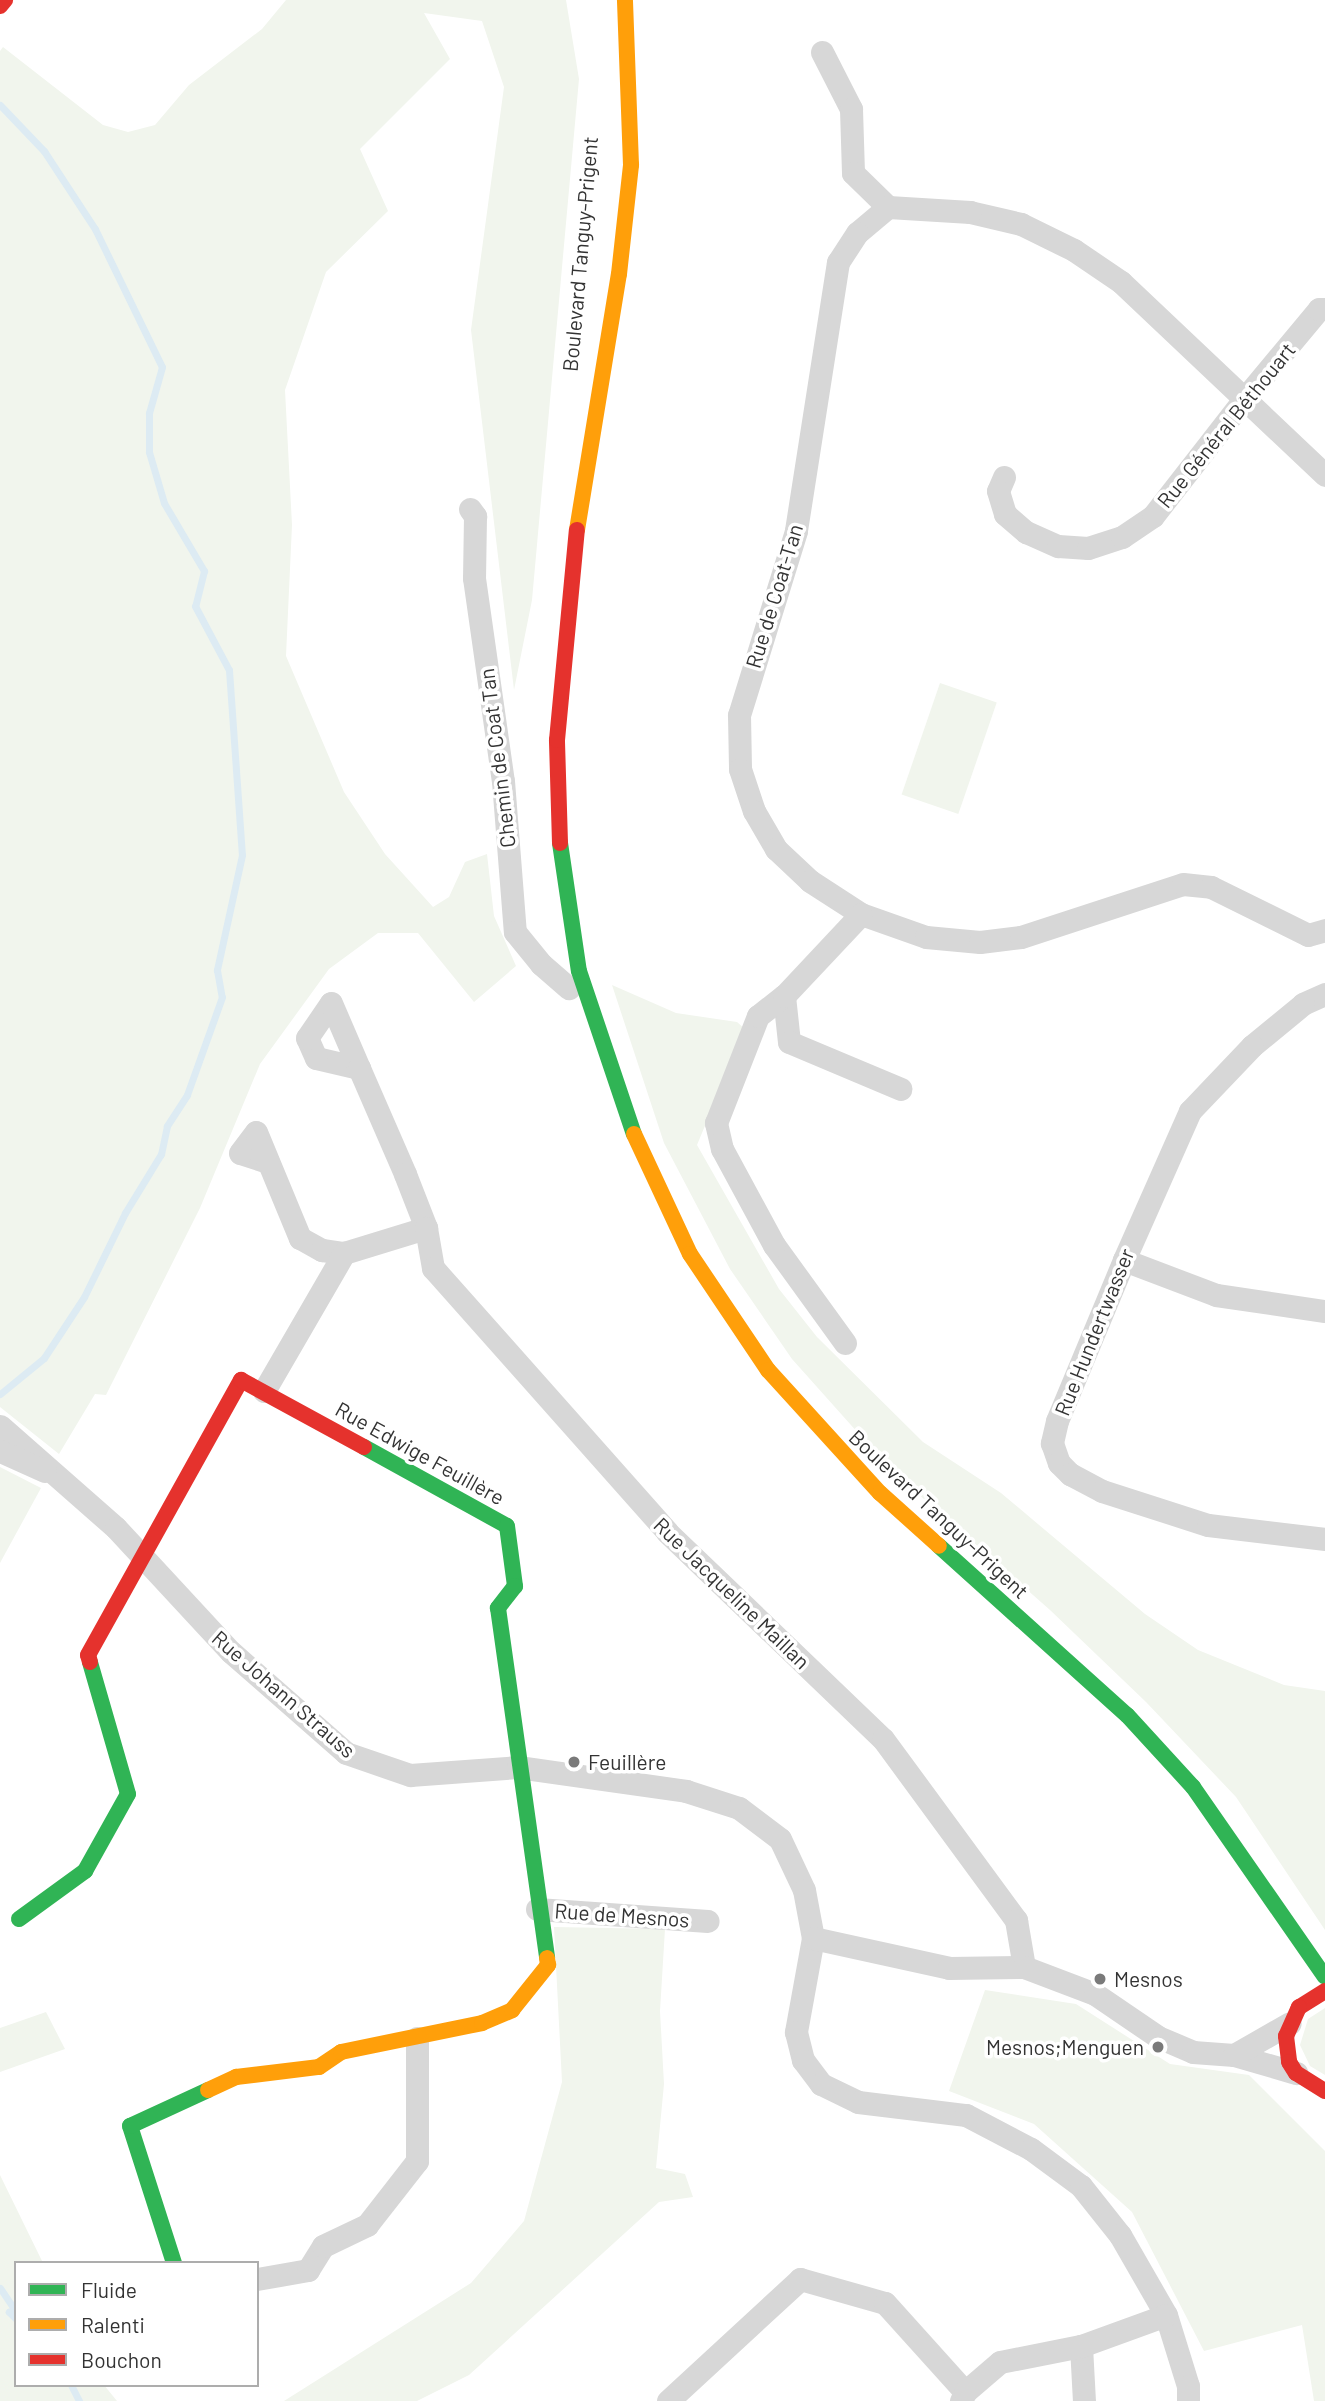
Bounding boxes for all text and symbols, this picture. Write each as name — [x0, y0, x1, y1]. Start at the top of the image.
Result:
street label: Boulevard Tanguy-Prigent — [557, 135, 603, 373]
street label: Rue Général Béthouart — [1152, 337, 1300, 513]
street label: Rue de Coat-Tan — [740, 521, 808, 671]
street label: Chemin de Coat Tan — [473, 667, 521, 849]
street label: Rue Hundertwasser — [1049, 1245, 1139, 1419]
street label: Rue Edwige Feuillère — [331, 1396, 509, 1510]
street label: Boulevard Tanguy-Prigent — [844, 1424, 1034, 1604]
street label: Rue Jacqueline Maillan — [649, 1512, 815, 1674]
street label: Rue Johann Strauss — [207, 1625, 361, 1763]
place label: Feuillère — [588, 1749, 666, 1775]
marker: Feuillère — [566, 1754, 582, 1770]
street label: Rue de Mesnos — [554, 1898, 690, 1932]
place label: Mesnos — [1114, 1966, 1183, 1992]
marker: Mesnos — [1092, 1971, 1108, 1987]
place label: Mesnos;Menguen — [986, 2034, 1144, 2060]
marker: Mesnos;Menguen — [1150, 2039, 1166, 2055]
legend — [14, 2261, 259, 2387]
text: Fluide — [81, 2277, 137, 2302]
text: Ralenti — [81, 2312, 145, 2337]
text: Bouchon — [81, 2347, 162, 2372]

